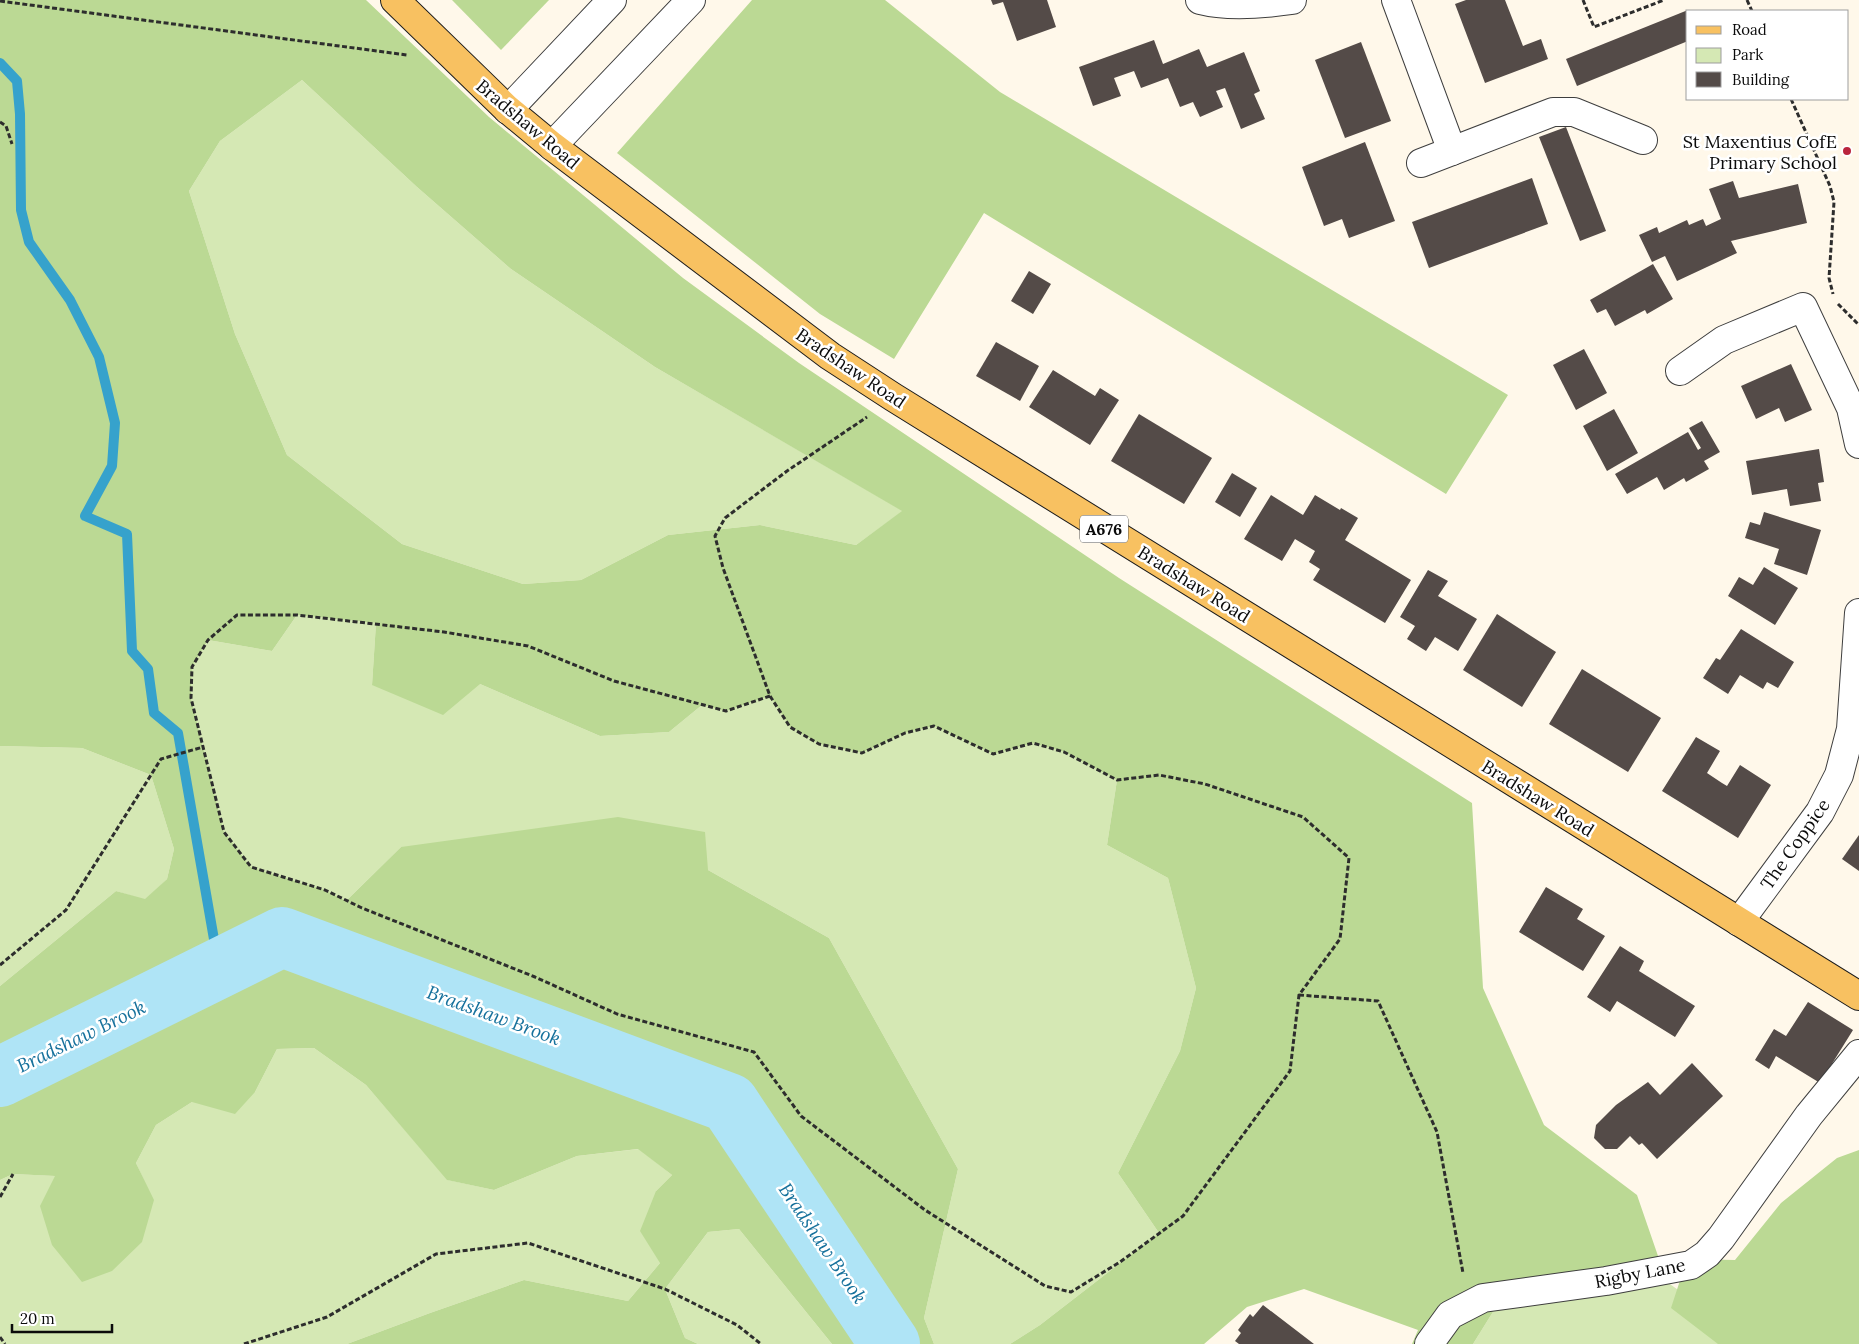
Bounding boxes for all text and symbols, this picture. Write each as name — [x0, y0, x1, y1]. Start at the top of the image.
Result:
legend — [1686, 10, 1849, 100]
text: Road — [1732, 20, 1767, 39]
text: Park — [1732, 45, 1763, 64]
text: Building — [1732, 70, 1790, 89]
street label: Bradshaw Road — [472, 74, 585, 174]
place label: St Maxentius CofE Primary School — [1683, 130, 1837, 174]
marker: St Maxentius CofE Primary School — [1841, 145, 1853, 157]
street label: Bradshaw Road — [792, 323, 911, 413]
road number: A676 — [1080, 516, 1128, 542]
street label: Bradshaw Road — [1134, 540, 1254, 628]
street label: Bradshaw Road — [1478, 754, 1598, 842]
street label: The Coppice — [1755, 794, 1835, 894]
water label: Bradshaw Brook — [424, 980, 564, 1050]
water label: Bradshaw Brook — [13, 994, 150, 1078]
water label: Bradshaw Brook — [774, 1178, 872, 1308]
street label: Rigby Lane — [1593, 1253, 1688, 1293]
scale bar — [12, 1302, 112, 1334]
text: 20 m — [20, 1309, 55, 1328]

